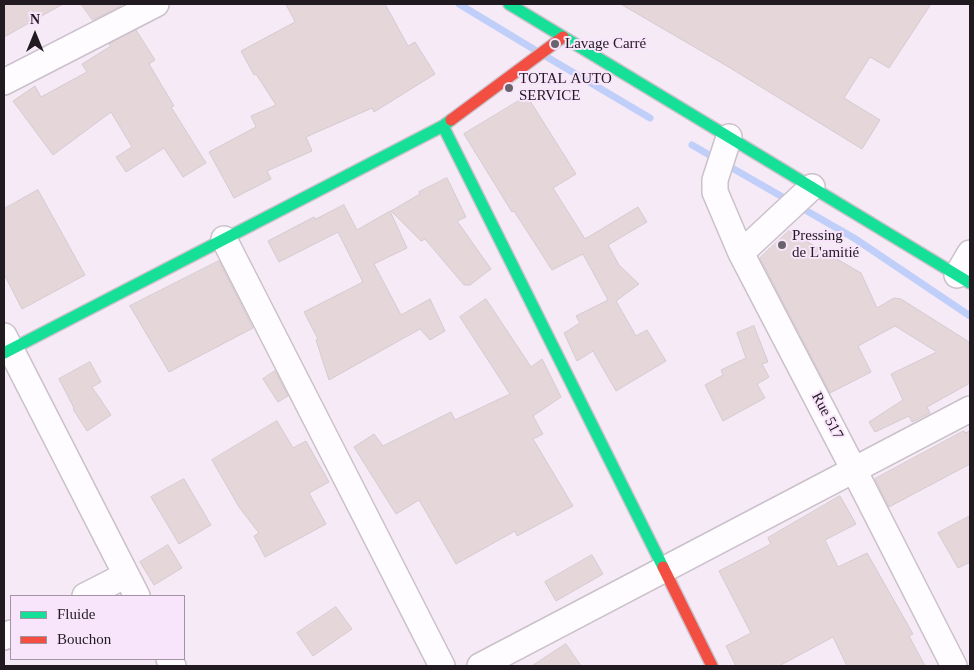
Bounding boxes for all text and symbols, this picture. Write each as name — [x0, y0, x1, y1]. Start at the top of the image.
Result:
north arrow — [10, 10, 60, 60]
text: N — [30, 12, 40, 27]
place label: Lavage Carré — [565, 35, 646, 53]
marker: Lavage Carré — [549, 38, 561, 50]
place label: TOTAL AUTO SERVICE — [519, 70, 612, 105]
marker: TOTAL AUTO SERVICE — [503, 82, 515, 94]
place label: Pressing de L'amitié — [792, 227, 859, 262]
marker: Pressing de L'amitié — [776, 239, 788, 251]
street label: Rue 517 — [807, 390, 847, 442]
legend — [10, 595, 185, 660]
text: Fluide — [57, 606, 95, 622]
text: Bouchon — [57, 631, 111, 647]

